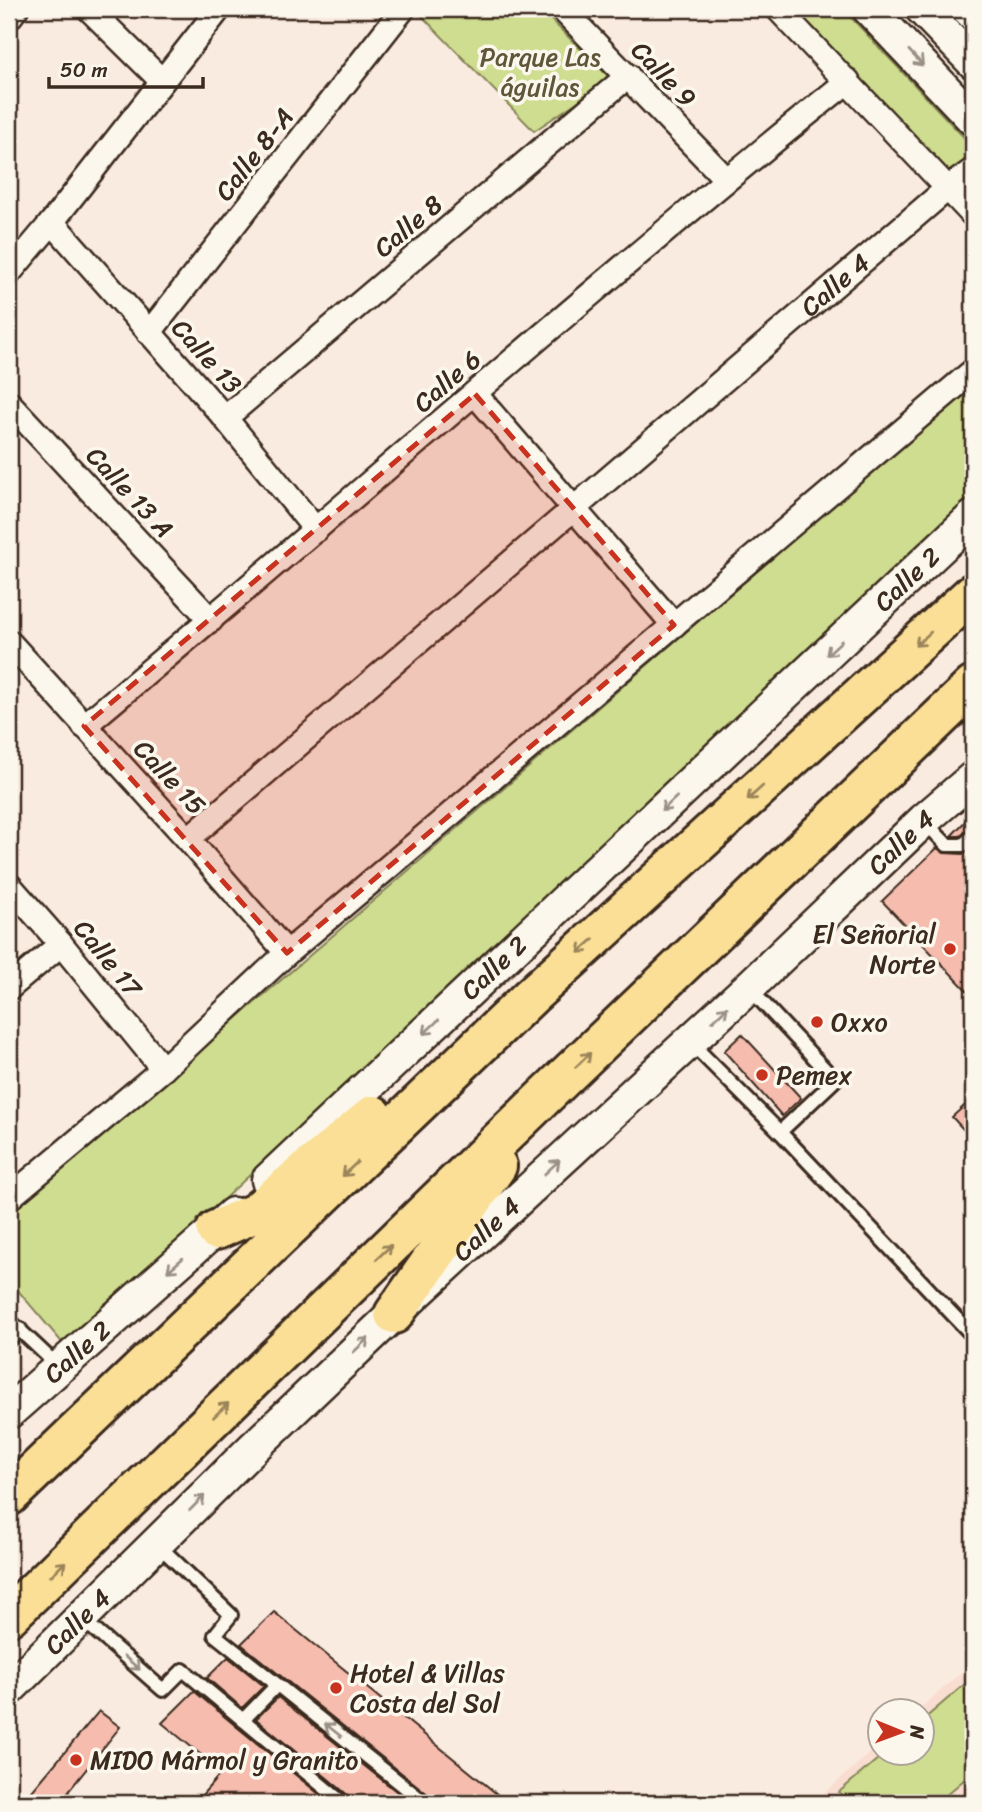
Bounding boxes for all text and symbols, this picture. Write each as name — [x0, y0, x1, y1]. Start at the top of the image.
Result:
street label: Calle 9 — [620, 29, 708, 119]
park label: Parque Las águilas — [479, 34, 601, 110]
scale bar — [49, 46, 203, 90]
one-way arrow — [907, 49, 924, 66]
text: 50 m — [60, 51, 108, 89]
street label: Calle 8-A — [202, 97, 306, 211]
street label: Calle 8 — [363, 182, 454, 269]
street label: Calle 4 — [790, 241, 881, 328]
street label: Calle 13 — [160, 307, 254, 405]
street label: Calle 6 — [402, 338, 492, 424]
street label: Calle 13 A — [74, 435, 186, 549]
street label: Calle 2 — [862, 535, 952, 623]
one-way arrow — [915, 631, 932, 648]
one-way arrow — [826, 639, 843, 656]
street label: Calle 15 — [122, 728, 218, 826]
one-way arrow — [747, 784, 764, 801]
one-way arrow — [661, 795, 678, 812]
street label: Calle 4 — [856, 797, 945, 887]
street label: Calle 17 — [62, 908, 156, 1009]
place label: El Señorial Norte — [812, 911, 937, 987]
street label: Calle 2 — [449, 924, 538, 1012]
one-way arrow — [577, 938, 595, 954]
marker: El Señorial Norte — [942, 941, 958, 957]
place label: Oxxo — [831, 999, 888, 1045]
one-way arrow — [711, 1006, 729, 1022]
marker: Oxxo — [809, 1014, 825, 1030]
one-way arrow — [423, 1018, 440, 1035]
one-way arrow — [574, 1051, 591, 1068]
place label: Pemex — [776, 1052, 852, 1098]
marker: Pemex — [754, 1067, 770, 1083]
one-way arrow — [543, 1159, 561, 1175]
one-way arrow — [342, 1161, 359, 1178]
street label: Calle 4 — [441, 1185, 532, 1273]
one-way arrow — [375, 1243, 392, 1260]
one-way arrow — [167, 1257, 185, 1273]
street label: Calle 2 — [32, 1308, 122, 1395]
one-way arrow — [352, 1337, 369, 1354]
one-way arrow — [212, 1402, 229, 1419]
one-way arrow — [188, 1495, 205, 1512]
one-way arrow — [49, 1560, 66, 1577]
street label: Calle 4 — [32, 1577, 122, 1666]
place label: Hotel & Villas Costa del Sol — [350, 1650, 505, 1726]
one-way arrow — [123, 1655, 141, 1671]
marker: Hotel & Villas Costa del Sol — [328, 1680, 344, 1696]
north arrow — [866, 1696, 936, 1766]
one-way arrow — [325, 1722, 343, 1738]
text: N — [901, 1724, 934, 1740]
place label: MIDO Mármol y Granito — [90, 1737, 359, 1783]
marker: MIDO Mármol y Granito — [68, 1752, 84, 1768]

